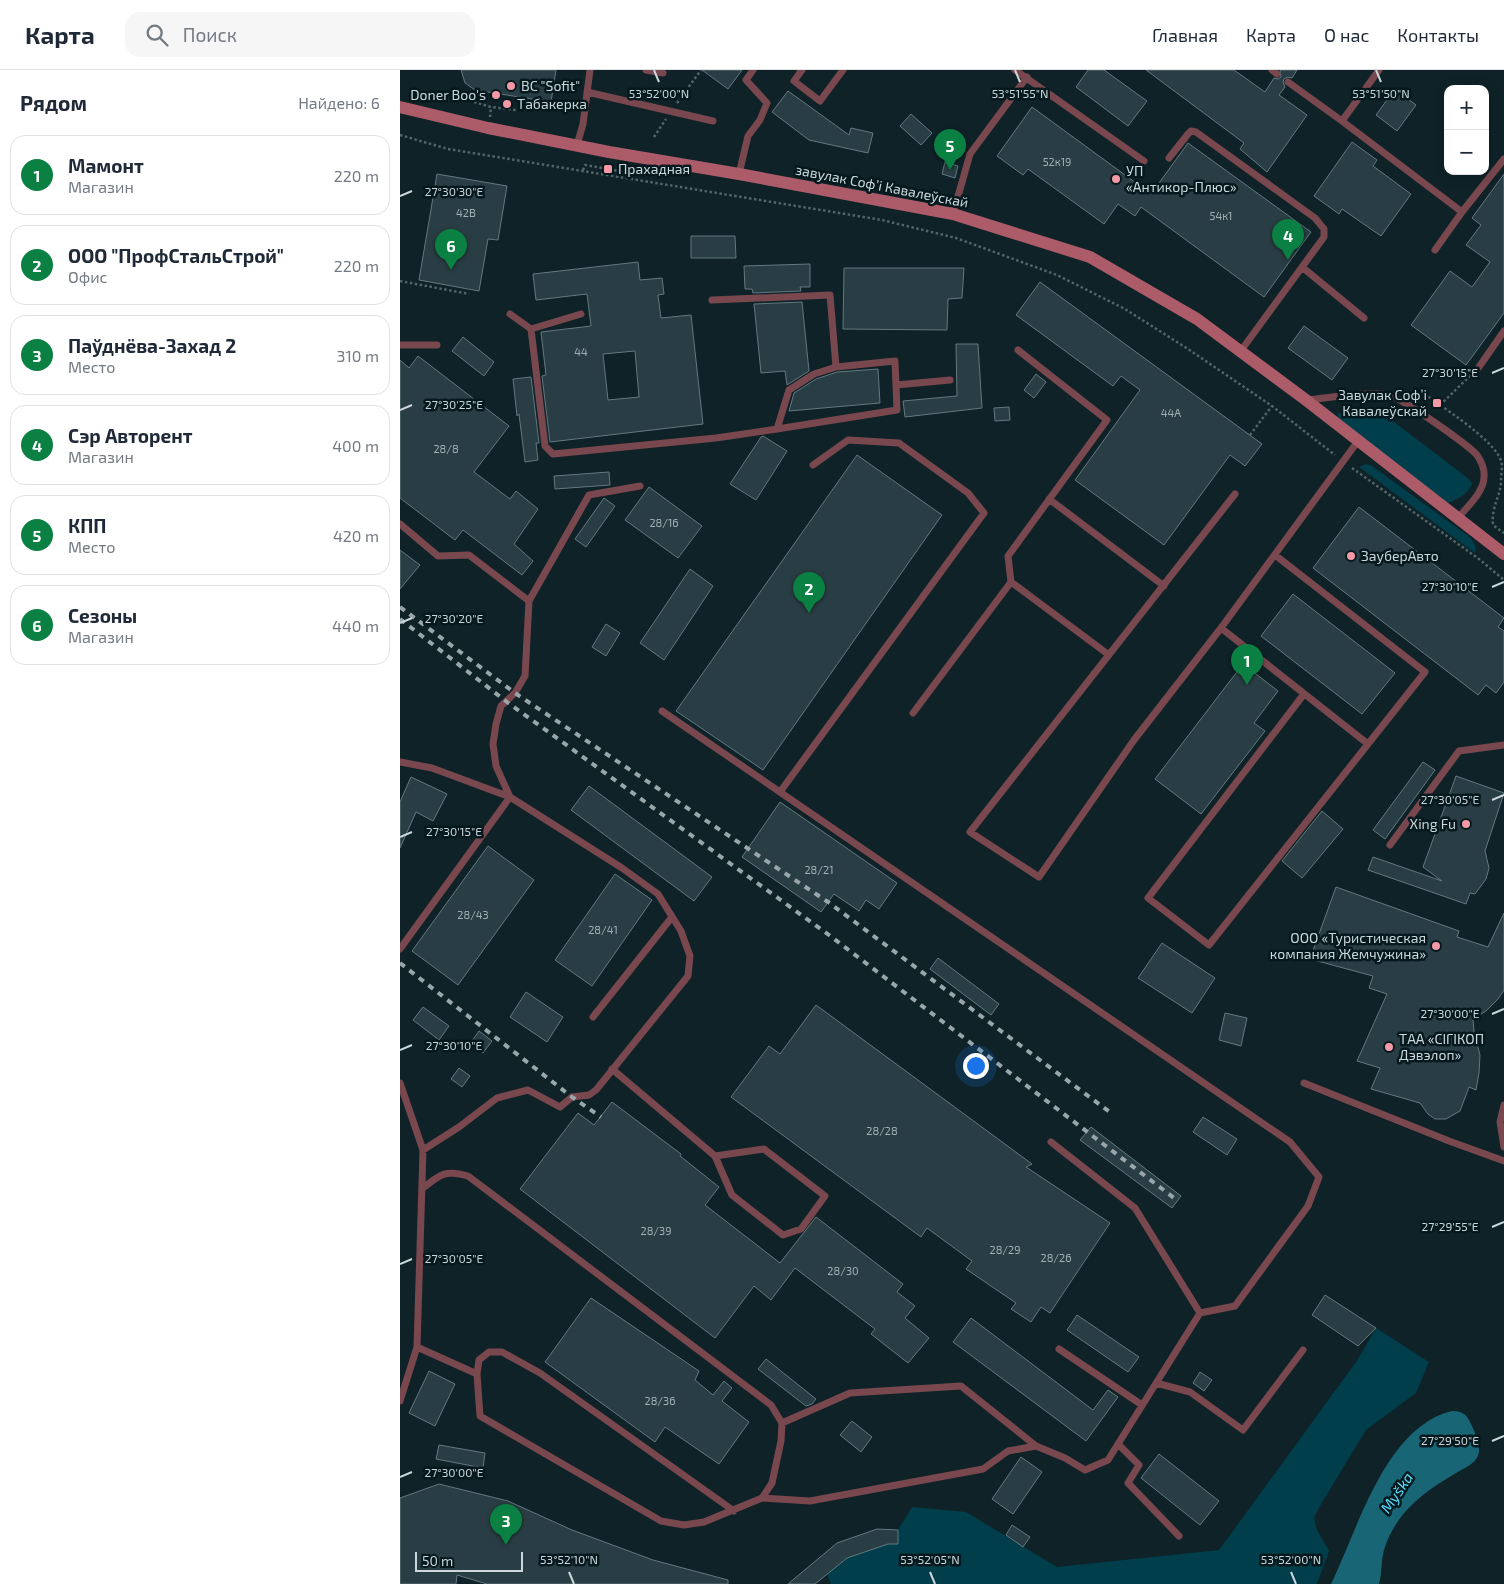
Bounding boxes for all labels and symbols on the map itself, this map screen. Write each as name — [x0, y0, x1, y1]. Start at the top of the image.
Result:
place label: BC "Sofit" — [521, 77, 580, 94]
marker: BC "Sofit" — [505, 80, 517, 92]
place label: Doner Boo's — [410, 86, 486, 103]
text: 53°52'00"N — [629, 86, 689, 100]
text: 53°51'55"N — [992, 86, 1048, 100]
text: 53°51'50"N — [1352, 86, 1410, 100]
marker: Doner Boo's — [490, 89, 502, 101]
place label: Табакерка — [517, 95, 587, 112]
marker: Табакерка — [501, 98, 513, 110]
pin: 5 — [934, 129, 966, 170]
house number: 52к19 — [1043, 155, 1071, 168]
place label: Прахадная — [618, 160, 690, 177]
street label: завулак Софʼі Кавалеўскай — [794, 160, 970, 211]
place label: УП «Антикор-Плюс» — [1126, 162, 1237, 195]
marker: Прахадная — [602, 163, 614, 175]
marker: УП «Антикор-Плюс» — [1110, 173, 1122, 185]
text: 27°30'30"E — [425, 184, 484, 198]
house number: 42В — [456, 206, 476, 219]
house number: 54к1 — [1210, 209, 1232, 222]
pin: 4 — [1272, 219, 1304, 260]
pin: 6 — [435, 229, 467, 270]
house number: 44 — [574, 345, 588, 358]
text: 27°30'15"E — [1422, 365, 1478, 379]
place label: Завулак Софʼі Кавалеўскай — [1338, 386, 1427, 419]
text: 27°30'25"E — [425, 397, 483, 411]
marker: Завулак Софʼі Кавалеўскай — [1431, 397, 1443, 409]
house number: 44А — [1161, 406, 1181, 419]
house number: 28/8 — [433, 442, 459, 455]
house number: 28/16 — [649, 516, 679, 529]
place label: ЗауберАвто — [1361, 547, 1439, 564]
marker: ЗауберАвто — [1345, 550, 1357, 562]
pin: 2 — [793, 572, 825, 613]
text: 27°30'10"E — [1422, 579, 1479, 593]
text: 27°30'20"E — [425, 611, 484, 625]
pin: 1 — [1231, 644, 1263, 685]
text: 27°30'05"E — [1421, 792, 1479, 806]
place label: Xing Fu — [1410, 815, 1456, 832]
marker: Xing Fu — [1460, 818, 1472, 830]
text: 27°30'15"E — [426, 824, 482, 838]
house number: 28/21 — [804, 863, 834, 876]
house number: 28/43 — [457, 908, 489, 921]
house number: 28/41 — [588, 923, 618, 936]
place label: ООО «Туристическая компания Жемчужина» — [1270, 929, 1426, 962]
marker: ООО «Туристическая компания Жемчужина» — [1430, 940, 1442, 952]
text: 27°30'00"E — [1420, 1006, 1480, 1020]
place label: ТАА «СІГІКОП Дэвэлоп» — [1399, 1030, 1484, 1063]
text: 27°30'10"E — [426, 1038, 483, 1052]
marker: ТАА «СІГІКОП Дэвэлоп» — [1383, 1041, 1395, 1053]
your location — [963, 1053, 989, 1079]
house number: 28/28 — [866, 1124, 898, 1137]
text: 27°29'55"E — [1421, 1219, 1479, 1233]
house number: 28/39 — [641, 1224, 671, 1237]
house number: 28/29 — [989, 1243, 1021, 1256]
text: 27°30'05"E — [425, 1251, 483, 1265]
house number: 28/26 — [1040, 1251, 1072, 1264]
house number: 28/30 — [827, 1264, 859, 1277]
house number: 28/36 — [645, 1394, 675, 1407]
text: 27°29'50"E — [1421, 1433, 1479, 1447]
text: 27°30'00"E — [424, 1465, 484, 1479]
water label: Муška — [1376, 1469, 1416, 1516]
pin: 3 — [490, 1504, 522, 1545]
scale bar — [415, 1549, 522, 1572]
text: 53°52'10"N — [540, 1552, 598, 1566]
text: 53°52'05"N — [900, 1552, 960, 1566]
text: 53°52'00"N — [1261, 1552, 1321, 1566]

